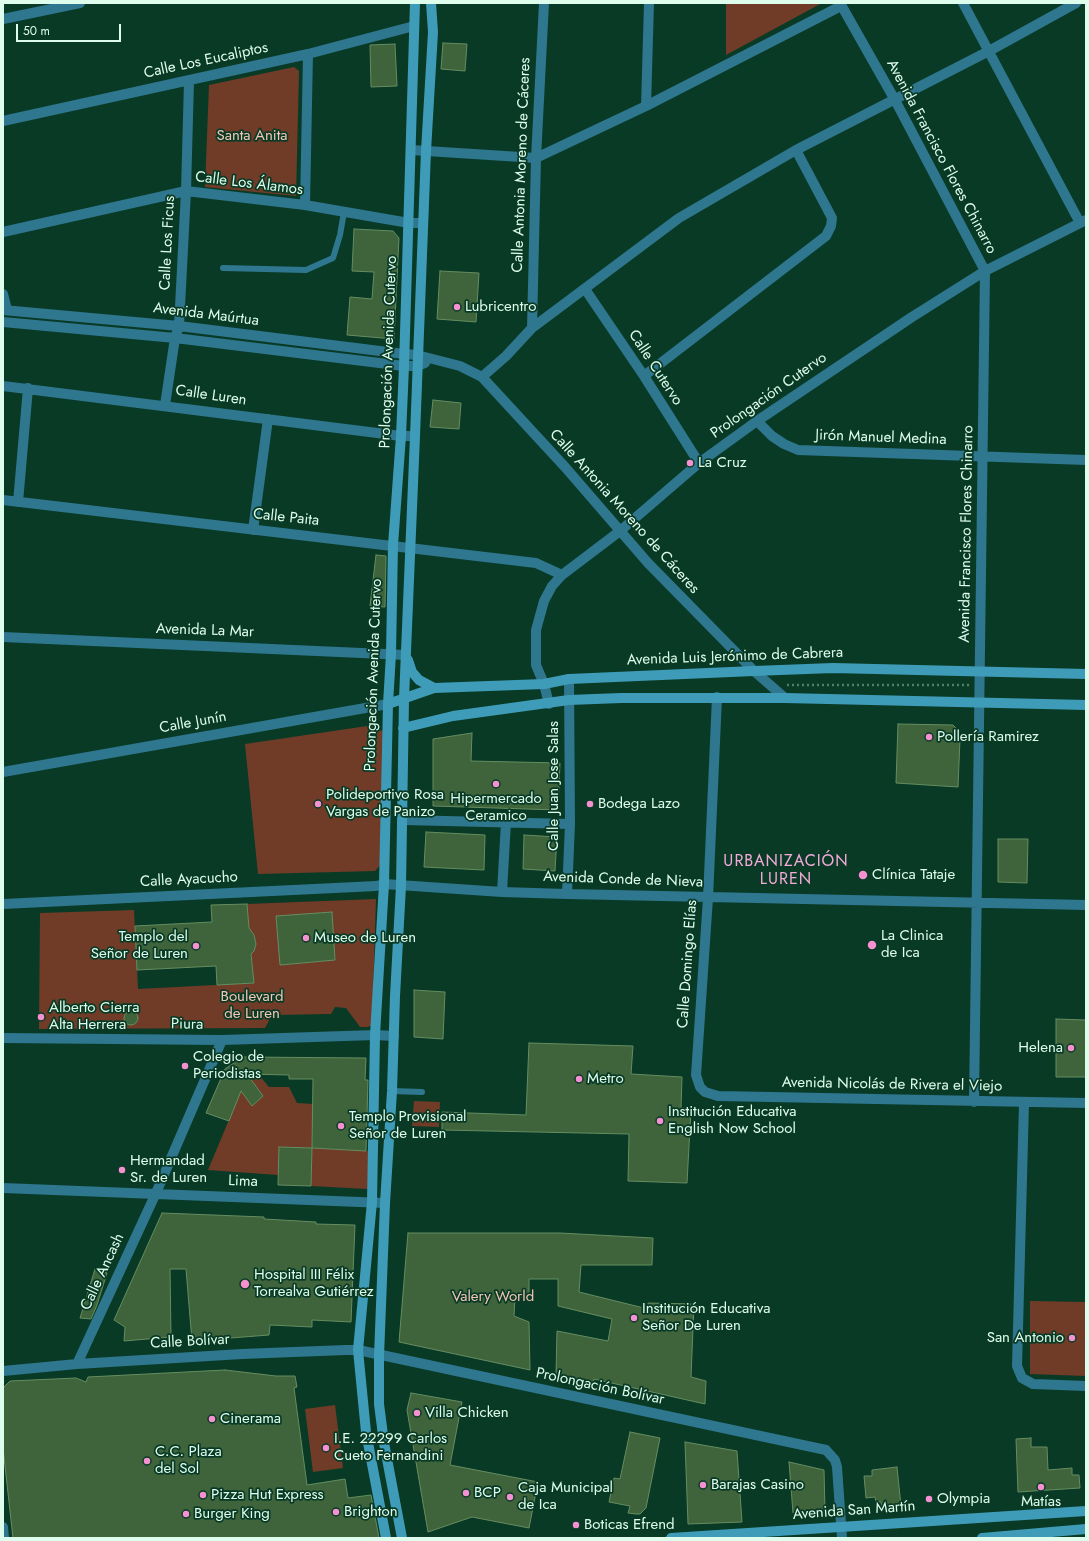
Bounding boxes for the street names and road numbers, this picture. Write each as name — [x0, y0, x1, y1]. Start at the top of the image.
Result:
street label: Calle Los Eucaliptos — [142, 39, 270, 83]
street label: Calle Antonia Moreno de Cáceres — [509, 57, 535, 273]
street label: Avenida Francisco Flores Chinarro — [882, 57, 1000, 257]
street label: Calle Los Álamos — [194, 168, 304, 200]
street label: Calle Los Ficus — [157, 195, 179, 291]
street label: Prolongación Avenida Cutervo — [377, 255, 401, 449]
street label: Avenida Maúrtua — [152, 300, 260, 330]
street label: Calle Cutervo — [624, 327, 686, 409]
street label: Prolongación Cutervo — [707, 349, 831, 443]
street label: Calle Luren — [174, 382, 248, 410]
street label: Avenida Francisco Flores Chinarro — [956, 425, 978, 643]
street label: Calle Antonia Moreno de Cáceres — [545, 426, 703, 598]
street label: Jirón Manuel Medina — [815, 427, 947, 449]
street label: Calle Paita — [252, 506, 320, 530]
street label: Prolongación Avenida Cutervo — [362, 578, 386, 772]
street label: Avenida La Mar — [156, 620, 254, 642]
street label: Avenida Luis Jerónimo de Cabrera — [627, 644, 843, 670]
street label: Calle Junín — [158, 708, 228, 738]
street label: Calle Juan Jose Salas — [545, 721, 563, 851]
street label: Calle Ayacucho — [140, 868, 238, 892]
street label: Avenida Conde de Nieva — [543, 868, 703, 892]
street label: Calle Domingo Elías — [675, 899, 701, 1029]
street label: Piura — [171, 1016, 203, 1034]
street label: Avenida Nicolás de Rivera el Viejo — [782, 1074, 1002, 1096]
street label: Lima — [228, 1172, 258, 1192]
street label: Calle Ancash — [77, 1231, 129, 1313]
street label: Calle Bolívar — [150, 1331, 230, 1353]
street label: Prolongación Bolívar — [534, 1365, 666, 1409]
street label: Avenida San Martín — [792, 1498, 916, 1524]

